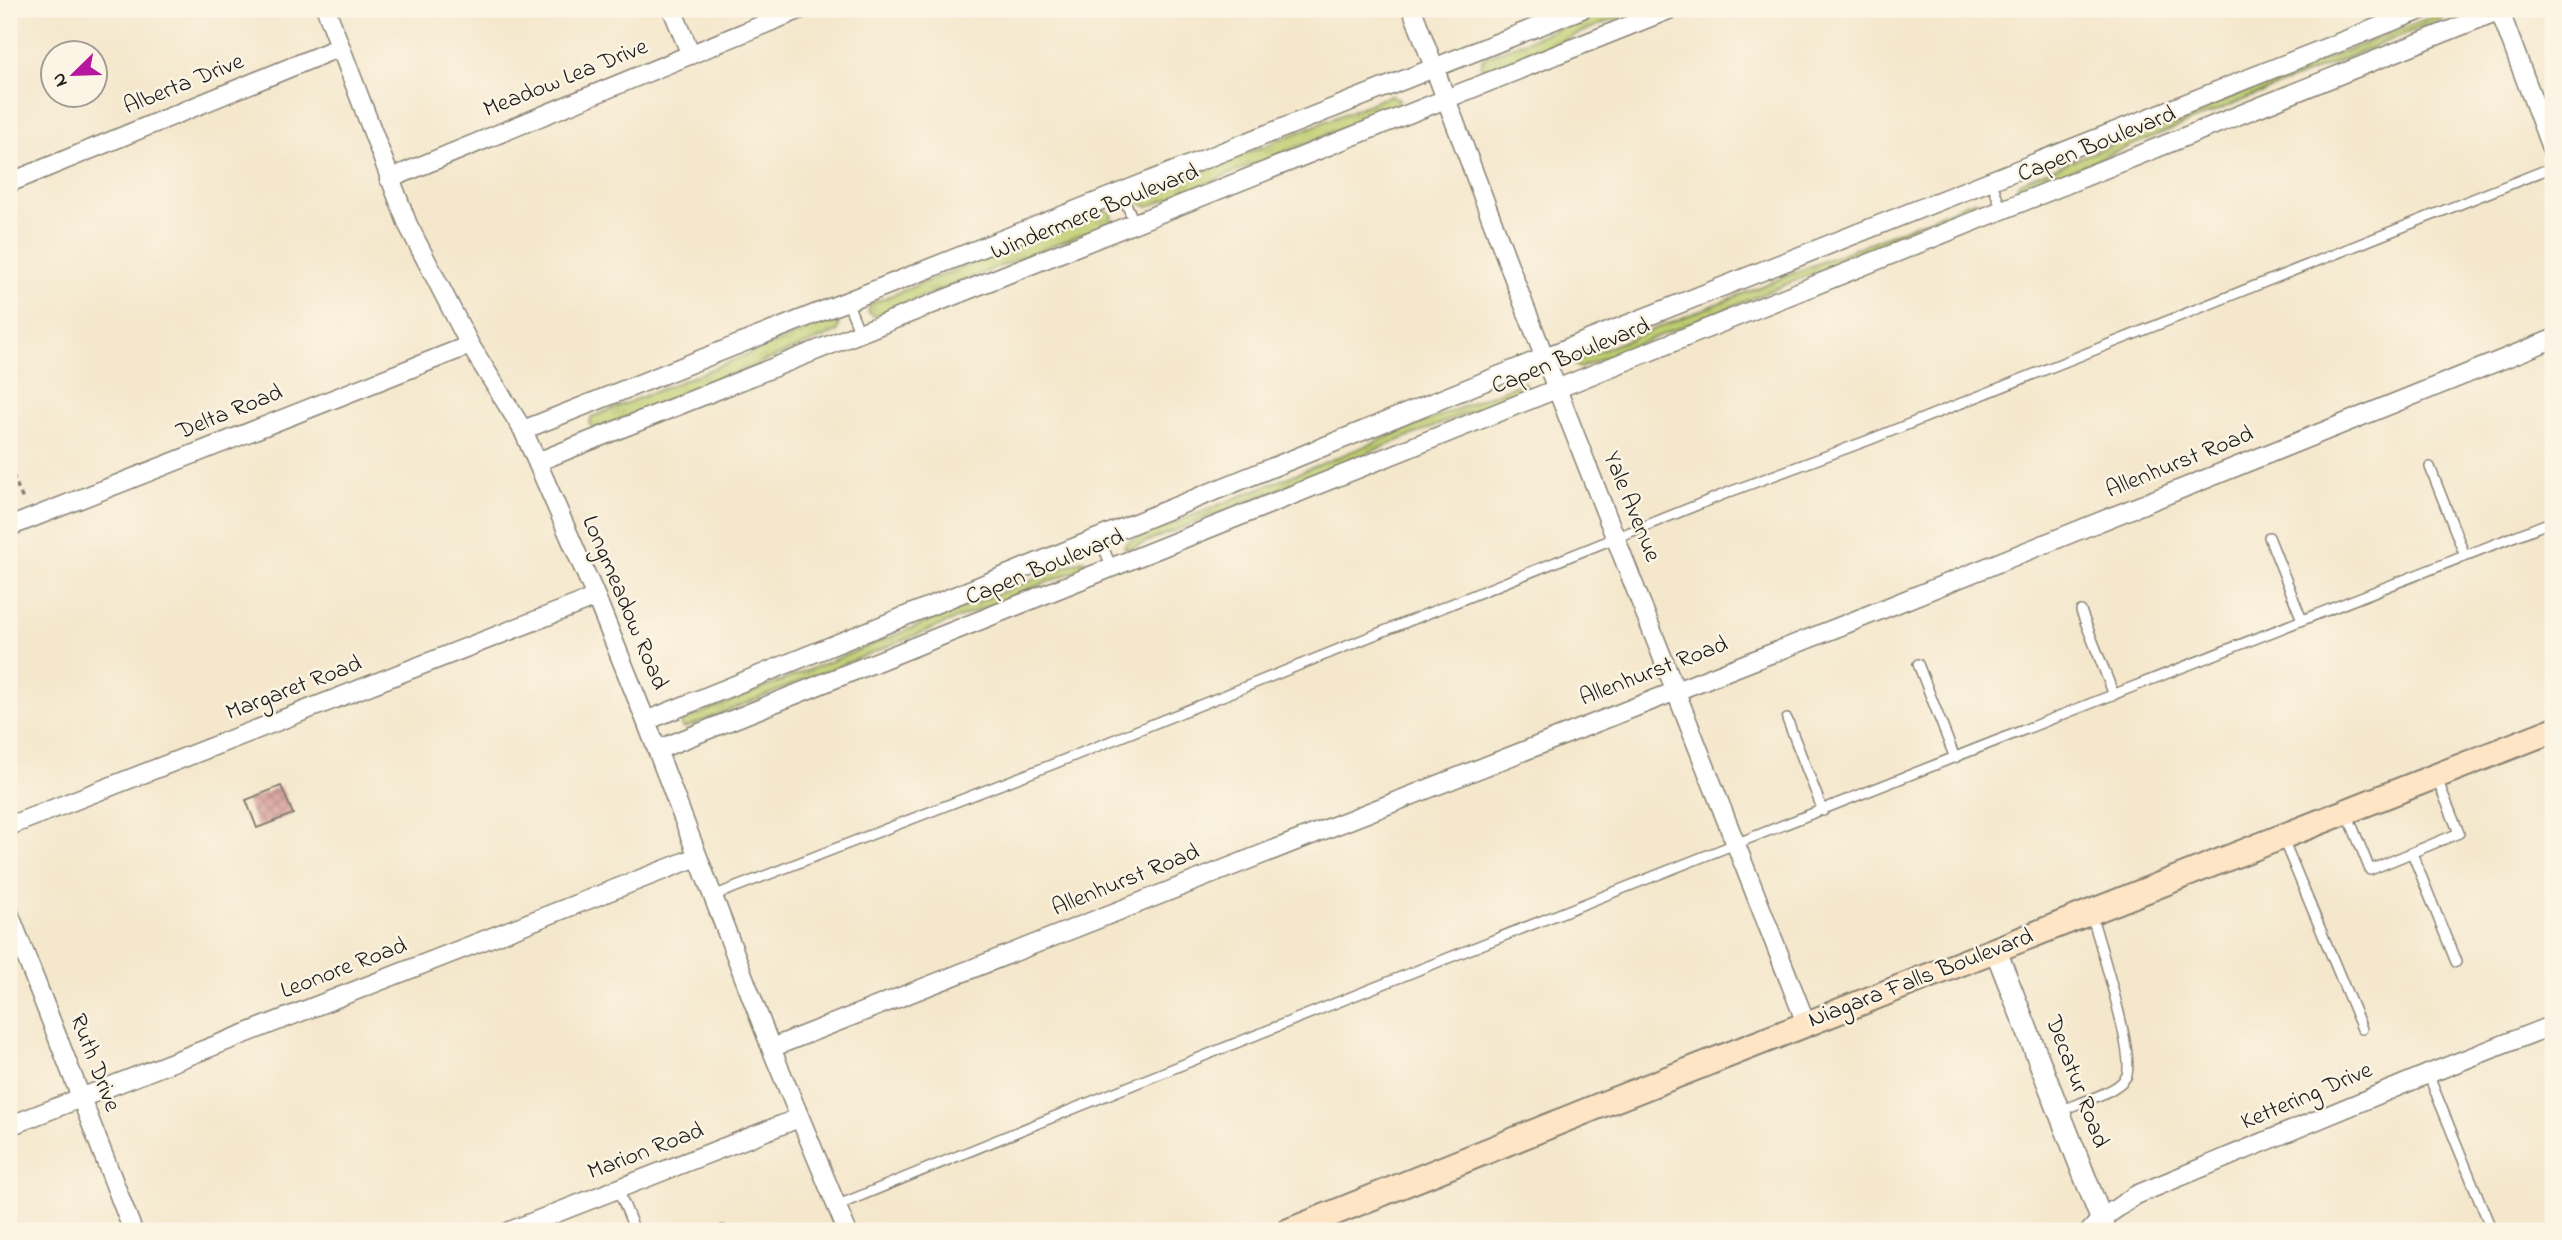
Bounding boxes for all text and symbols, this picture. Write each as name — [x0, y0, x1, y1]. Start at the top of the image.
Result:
street label: Meadow Lea Drive — [478, 30, 654, 128]
north arrow — [38, 38, 108, 108]
street label: Alberta Drive — [119, 45, 250, 125]
text: N — [46, 68, 76, 91]
street label: Capen Boulevard — [2013, 97, 2182, 193]
street label: Windermere Boulevard — [986, 155, 1205, 271]
street label: Capen Boulevard — [1487, 309, 1656, 405]
street label: Delta Road — [171, 376, 289, 451]
street label: Allenhurst Road — [2101, 417, 2260, 509]
street label: Yale Avenue — [1593, 446, 1669, 568]
street label: Longmeadow Road — [572, 510, 677, 696]
street label: Capen Boulevard — [961, 520, 1130, 616]
street label: Allenhurst Road — [1575, 627, 1734, 716]
street label: Margaret Road — [221, 647, 368, 731]
street label: Allenhurst Road — [1047, 835, 1206, 927]
street label: Niagara Falls Boulevard — [1803, 920, 2039, 1038]
street label: Leonore Road — [276, 929, 413, 1009]
street label: Ruth Drive — [59, 1009, 129, 1117]
street label: Decatur Road — [2034, 1010, 2117, 1154]
street label: Kettering Drive — [2236, 1053, 2378, 1140]
street label: Marion Road — [583, 1114, 710, 1190]

